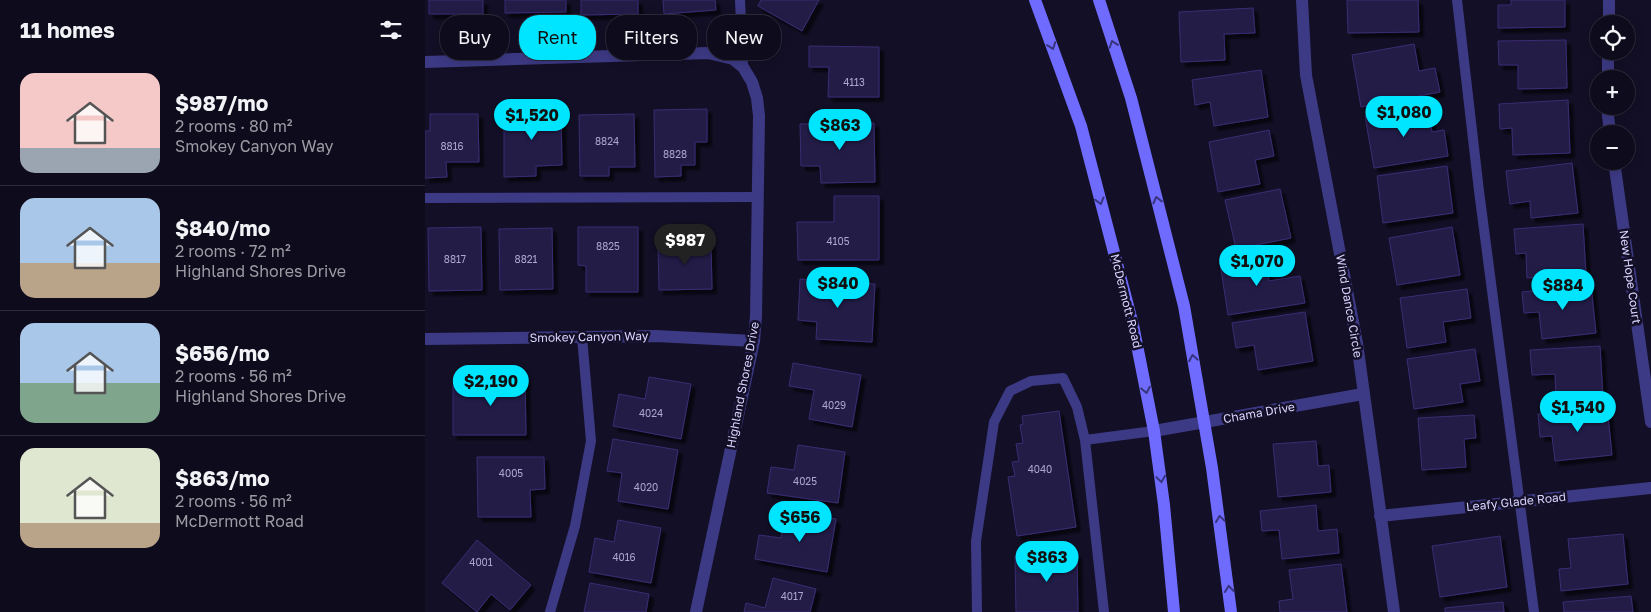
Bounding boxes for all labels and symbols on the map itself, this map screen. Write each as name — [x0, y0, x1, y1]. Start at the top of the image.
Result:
one-way arrow — [1109, 40, 1119, 48]
one-way arrow — [1046, 41, 1056, 50]
house number: 4113 — [843, 76, 865, 88]
pin: $1,080 — [1363, 96, 1445, 138]
pin: $1,520 — [491, 98, 573, 141]
pin: $863 — [810, 108, 870, 151]
house number: 8824 — [595, 135, 619, 147]
house number: 8816 — [440, 140, 464, 152]
house number: 8828 — [663, 148, 687, 160]
one-way arrow — [1152, 195, 1163, 204]
one-way arrow — [1094, 196, 1105, 205]
pin: $987 — [655, 224, 715, 266]
street label: New Hope Court — [1616, 229, 1645, 325]
house number: 4105 — [827, 235, 850, 247]
house number: 8825 — [596, 240, 620, 252]
pin: $1,070 — [1216, 244, 1298, 287]
street label: McDermott Road — [1108, 252, 1145, 350]
house number: 8817 — [444, 253, 466, 265]
house number: 8821 — [515, 253, 538, 265]
street label: Wind Dance Circle — [1333, 253, 1366, 359]
pin: $840 — [808, 266, 868, 309]
pin: $884 — [1533, 268, 1593, 311]
street label: Highland Shores Drive — [723, 320, 762, 449]
street label: Smokey Canyon Way — [529, 328, 649, 345]
one-way arrow — [1188, 354, 1198, 363]
pin: $2,190 — [450, 364, 532, 407]
one-way arrow — [1140, 386, 1151, 394]
pin: $1,540 — [1537, 390, 1619, 433]
house number: 4029 — [822, 399, 846, 411]
street label: Chama Drive — [1222, 399, 1296, 426]
house number: 4024 — [639, 407, 663, 419]
house number: 4040 — [1028, 463, 1052, 475]
house number: 4005 — [499, 467, 523, 479]
house number: 4025 — [793, 475, 817, 487]
one-way arrow — [1155, 476, 1166, 484]
house number: 4020 — [634, 481, 658, 493]
street label: Leafy Glade Road — [1465, 489, 1567, 514]
pin: $656 — [770, 500, 830, 543]
one-way arrow — [1215, 514, 1225, 523]
pin: $863 — [1017, 540, 1077, 583]
house number: 4016 — [612, 551, 636, 563]
house number: 4001 — [469, 556, 493, 568]
one-way arrow — [1224, 585, 1235, 593]
house number: 4017 — [781, 590, 803, 602]

